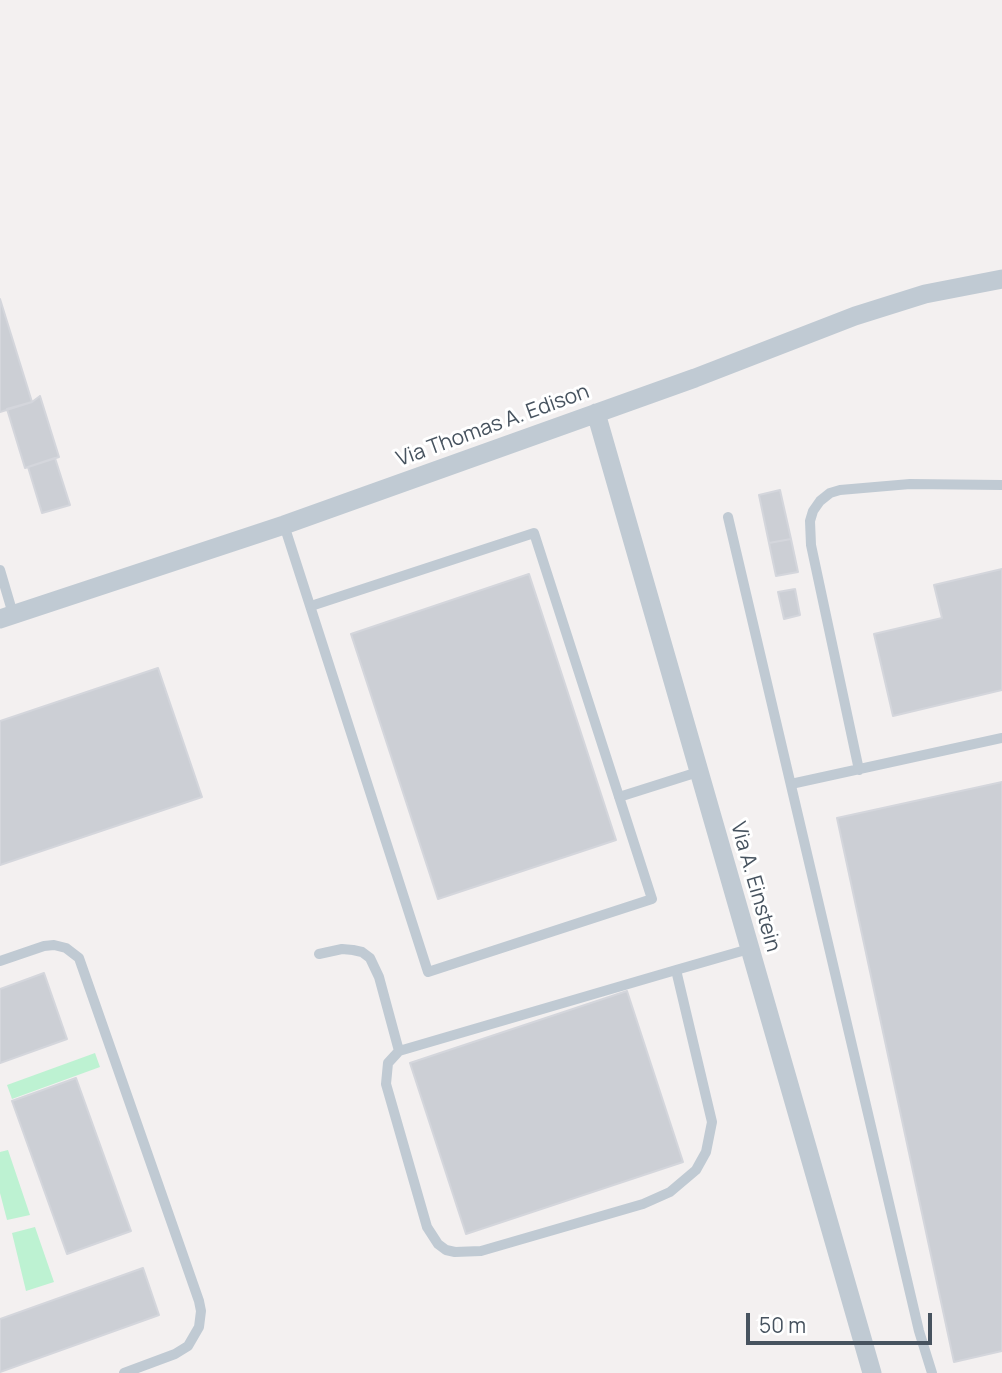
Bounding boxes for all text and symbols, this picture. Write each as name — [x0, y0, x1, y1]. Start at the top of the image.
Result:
street label: Via Thomas A. Edison — [393, 379, 593, 473]
street label: Via A. Einstein — [724, 819, 786, 955]
scale bar — [750, 1300, 936, 1344]
text: 50 m — [759, 1311, 806, 1339]

